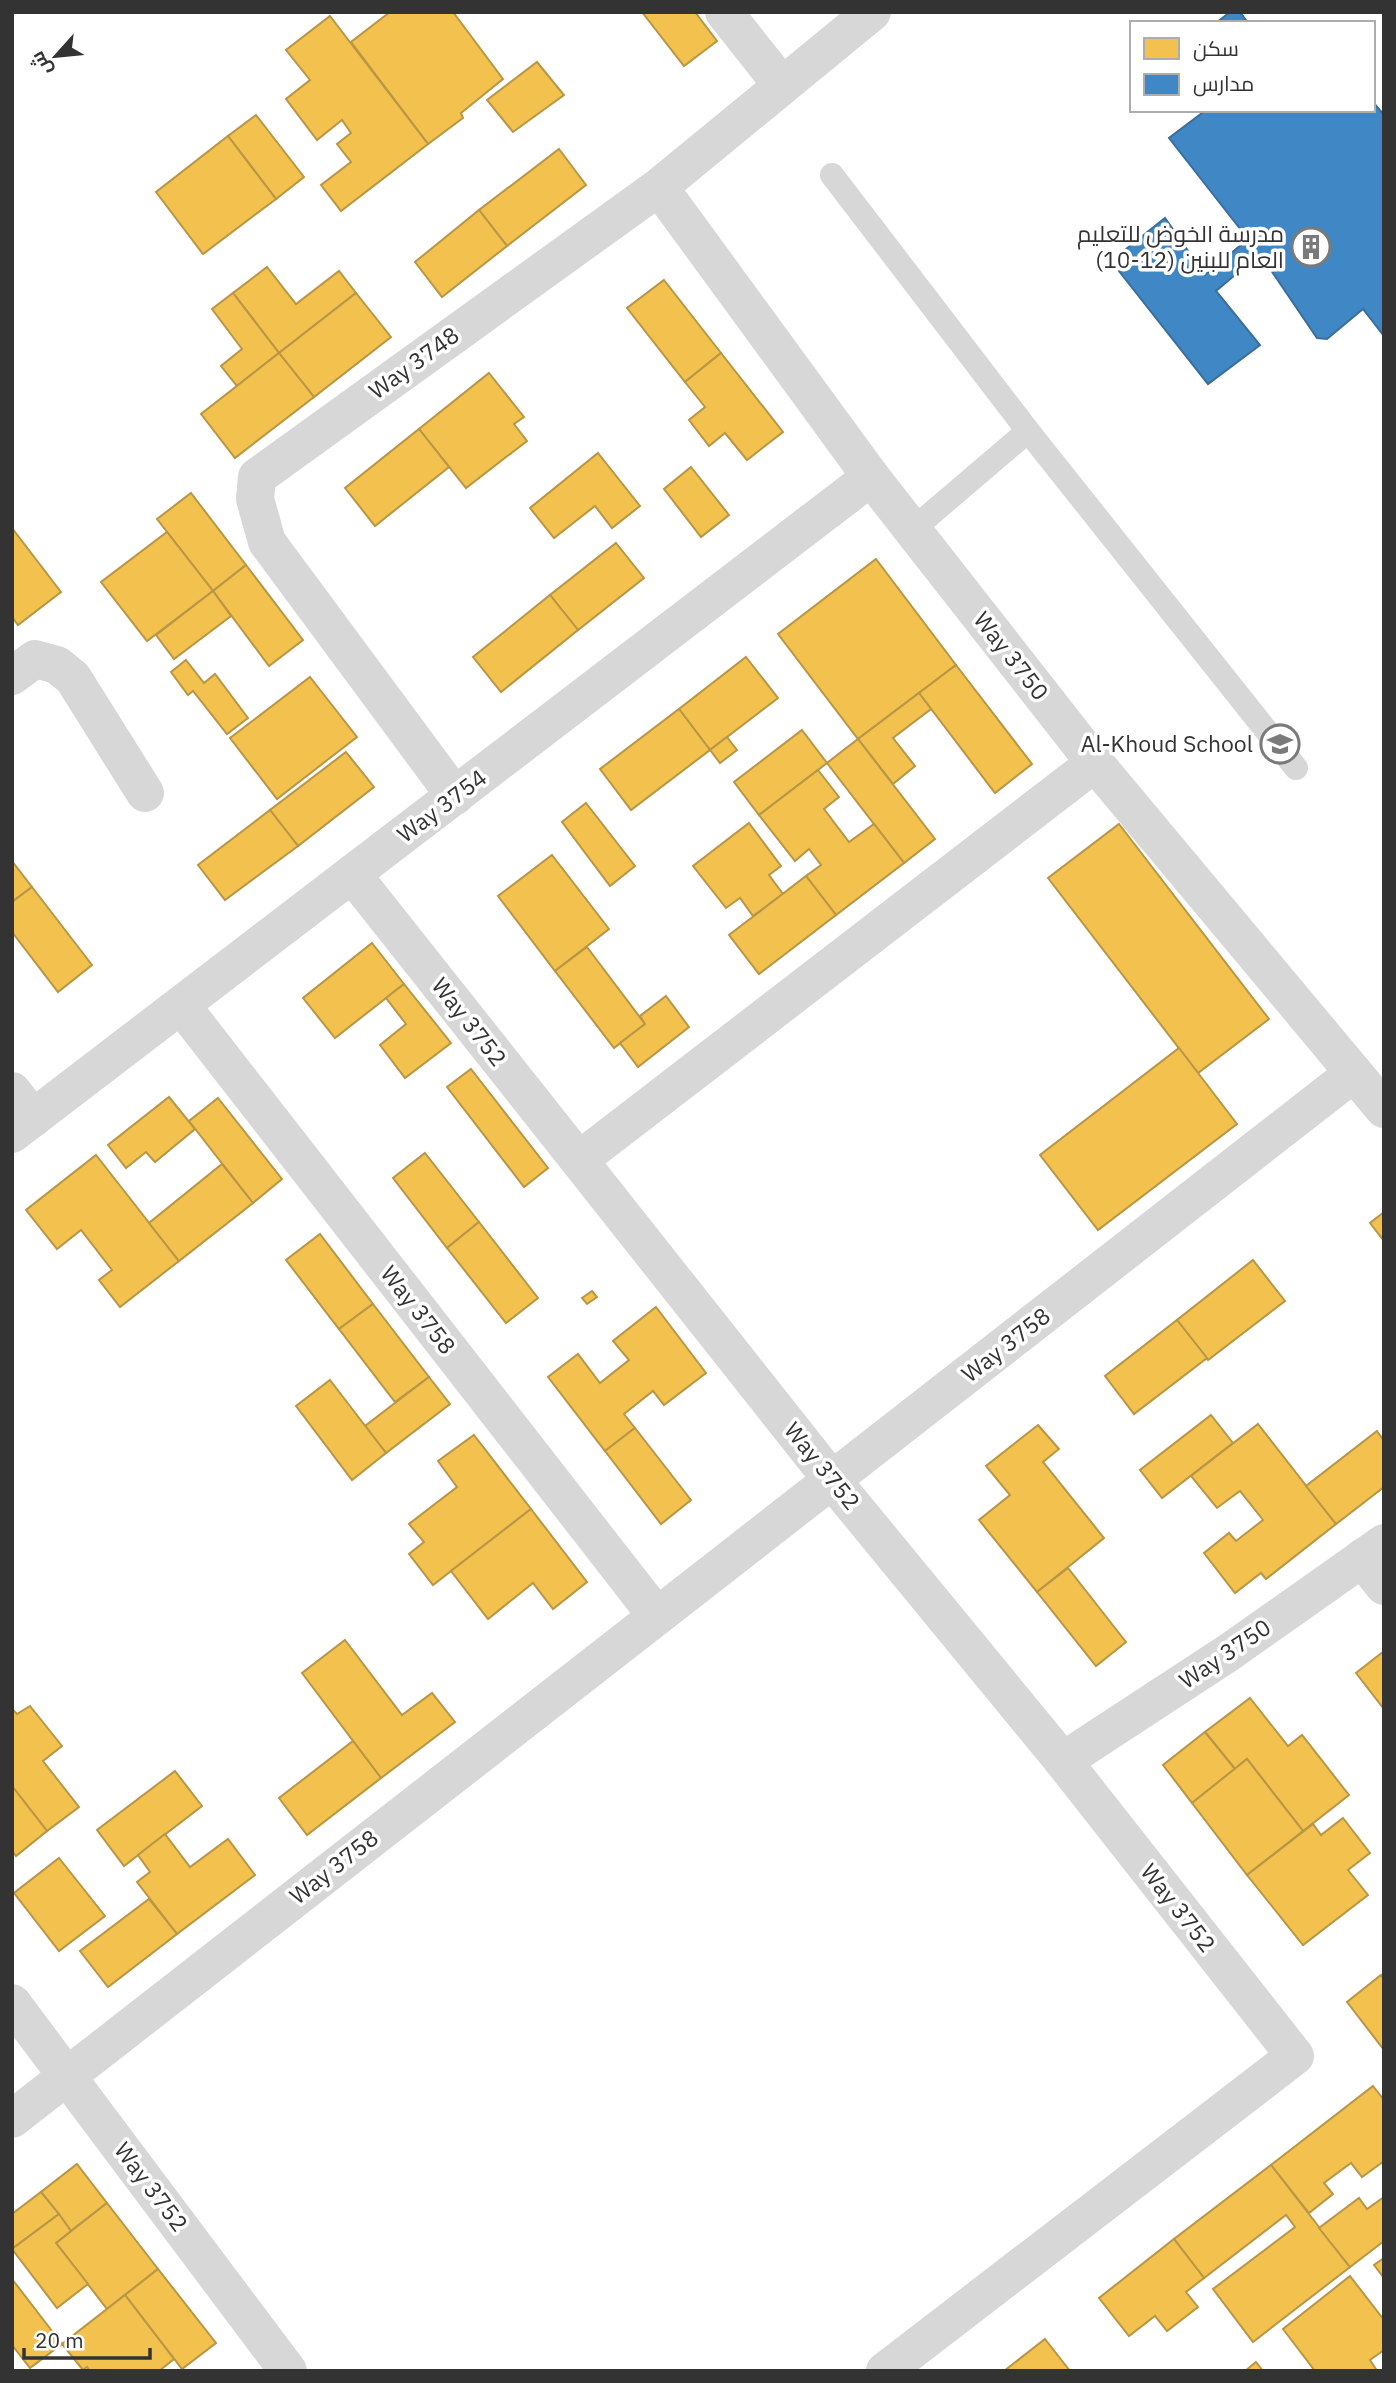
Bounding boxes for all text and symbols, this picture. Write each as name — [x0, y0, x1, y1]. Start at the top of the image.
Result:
north arrow — [21, 21, 91, 91]
legend — [1130, 21, 1375, 112]
text: سكن — [1193, 34, 1239, 62]
text: ش — [25, 47, 57, 80]
text: مدارس — [1193, 69, 1254, 97]
place label: مدرسة الخوض للتعليم العام للبنين (12-10) — [1077, 218, 1284, 276]
building icon: مدرسة الخوض للتعليم العام للبنين (12-10) — [1290, 226, 1332, 268]
street label: Way 3748 — [362, 319, 465, 405]
street label: Way 3750 — [968, 605, 1056, 706]
school or university icon: Al-Khoud School — [1259, 723, 1301, 765]
place label: Al-Khoud School — [1081, 728, 1253, 758]
street label: Way 3754 — [391, 762, 492, 849]
street label: Way 3752 — [426, 971, 514, 1072]
street label: Way 3758 — [375, 1259, 463, 1360]
street label: Way 3758 — [955, 1300, 1056, 1388]
street label: Way 3752 — [778, 1415, 867, 1515]
street label: Way 3750 — [1173, 1612, 1276, 1695]
street label: Way 3758 — [283, 1822, 384, 1910]
street label: Way 3752 — [1135, 1857, 1223, 1958]
street label: Way 3752 — [108, 2136, 195, 2237]
scale bar — [24, 2316, 150, 2360]
text: 20 m — [35, 2326, 84, 2354]

